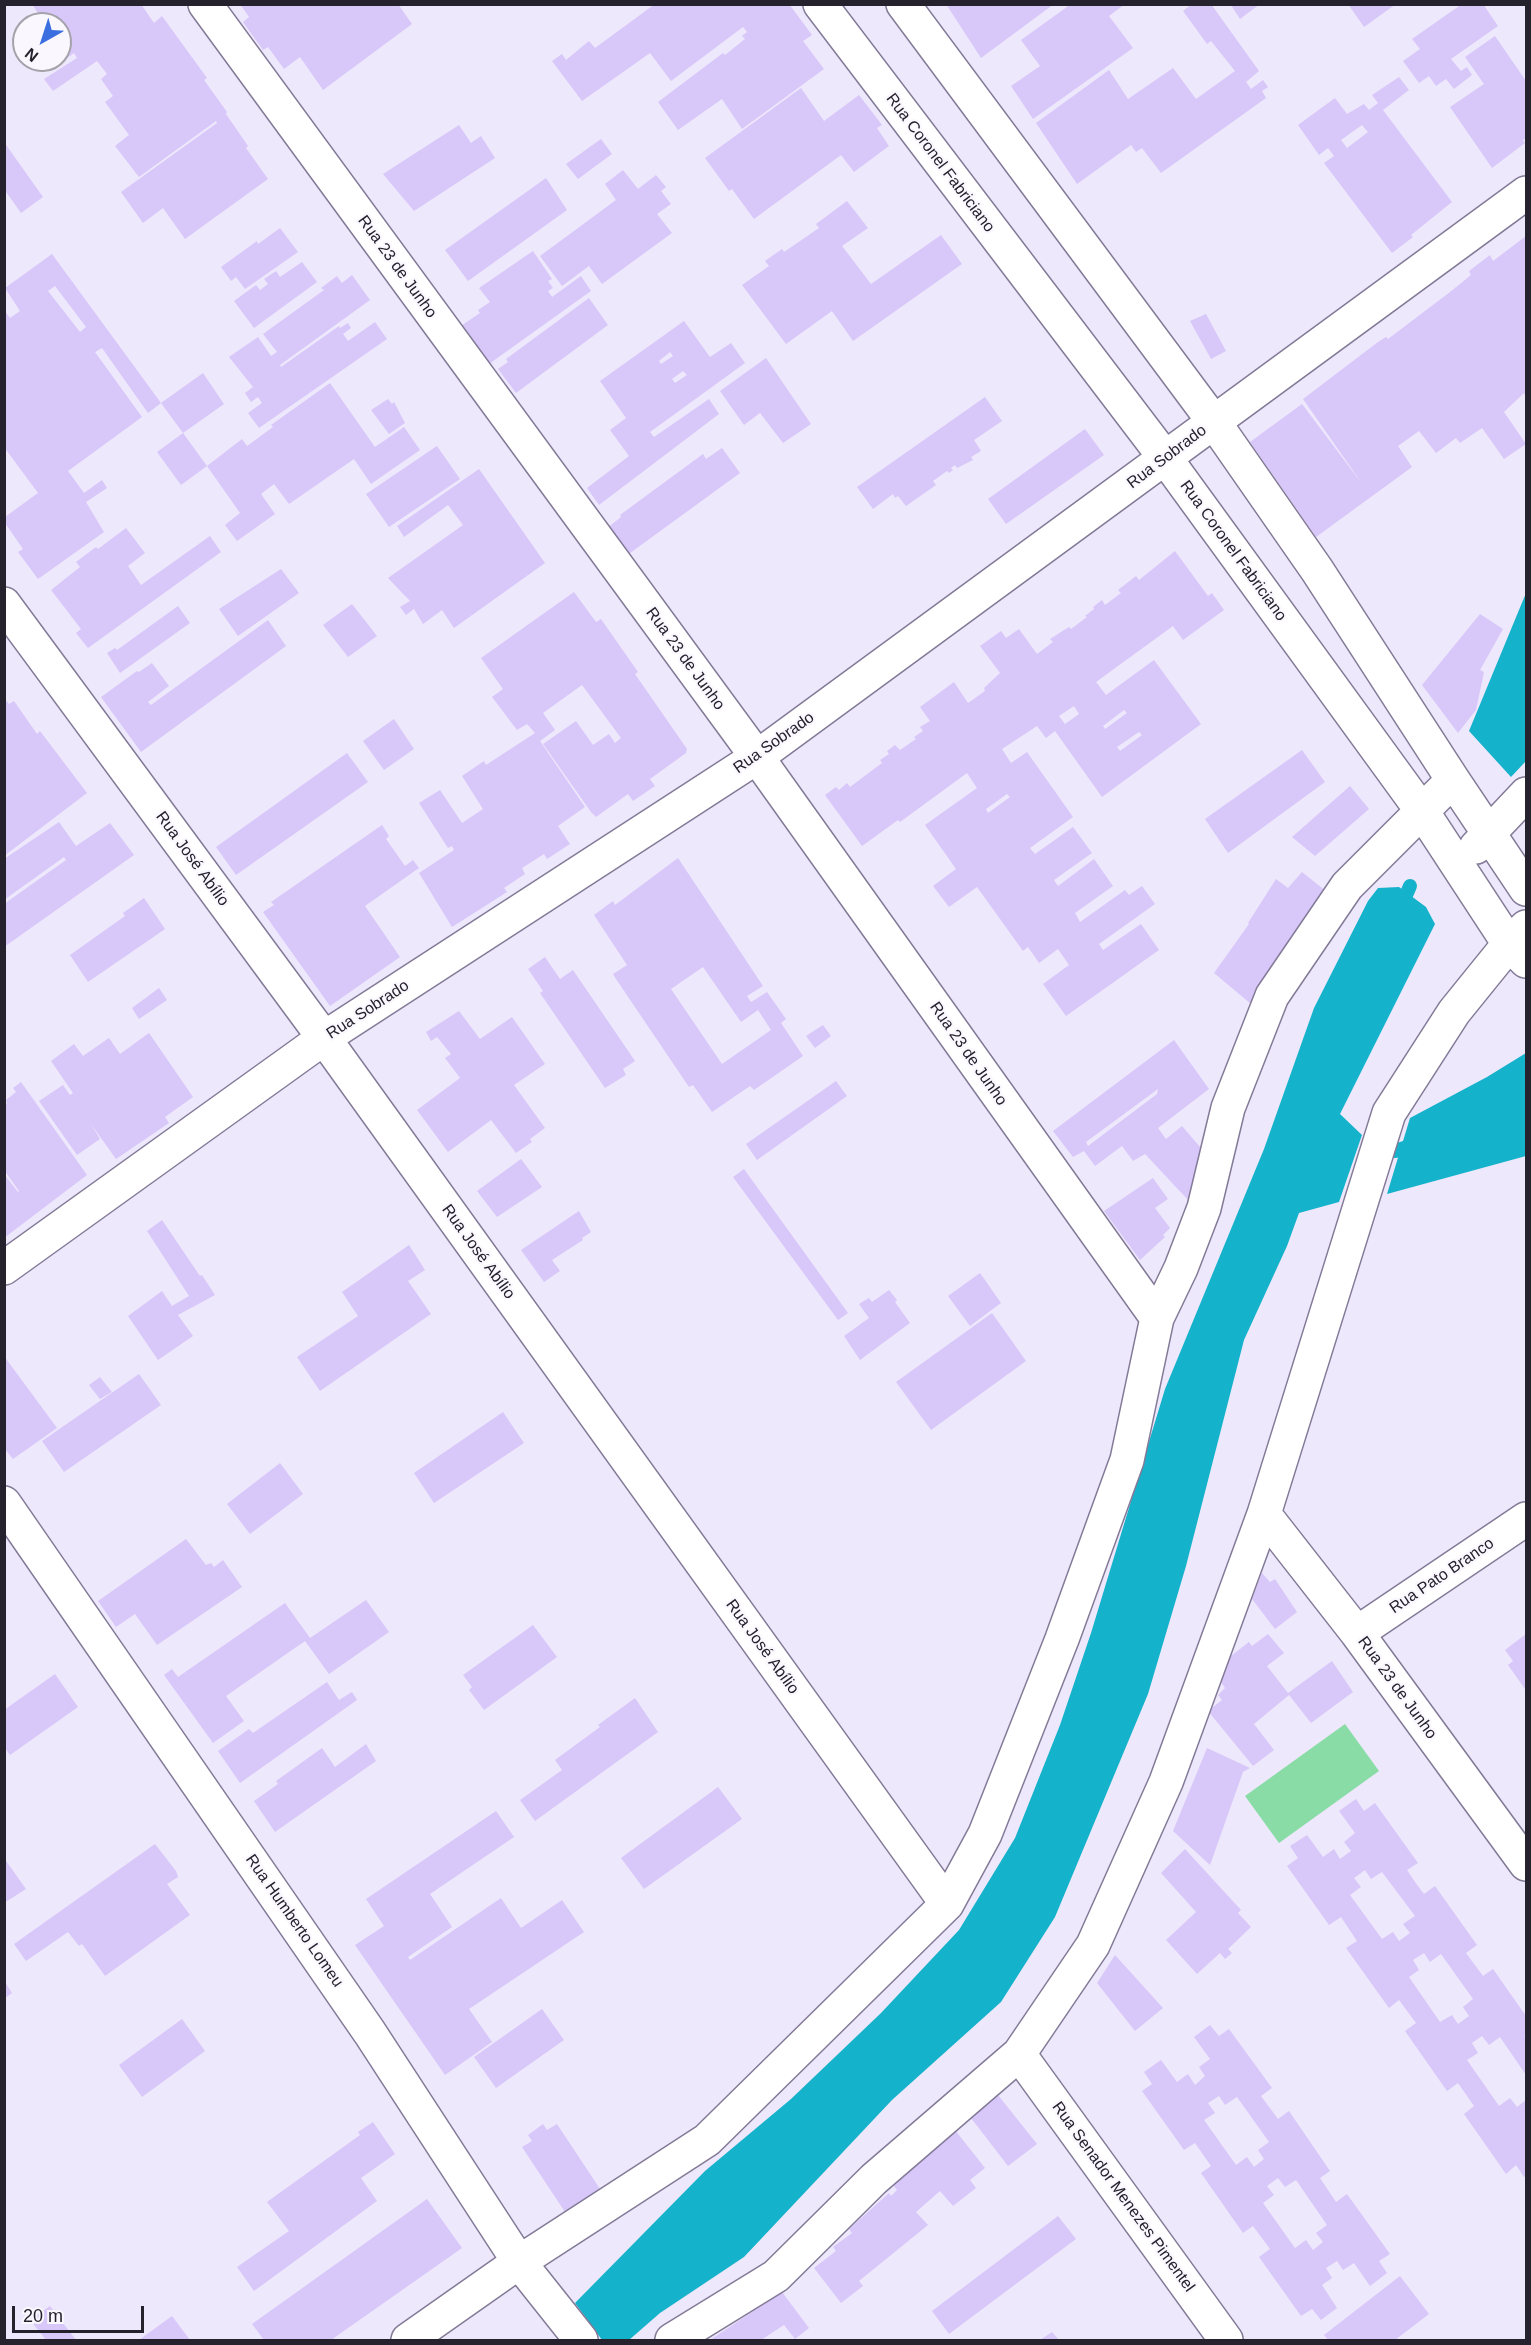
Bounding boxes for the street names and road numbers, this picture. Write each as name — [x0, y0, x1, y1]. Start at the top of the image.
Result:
street label: Rua Coronel Fabriciano — [881, 90, 999, 236]
street label: Rua 23 de Junho — [353, 212, 441, 322]
street label: Rua Sobrado — [1124, 421, 1210, 493]
street label: Rua Coronel Fabriciano — [1176, 477, 1290, 625]
street label: Rua 23 de Junho — [641, 604, 729, 714]
street label: Rua Sobrado — [730, 708, 818, 778]
street label: Rua José Abílio — [151, 808, 233, 910]
street label: Rua Sobrado — [323, 976, 413, 1044]
street label: Rua 23 de Junho — [925, 999, 1011, 1109]
street label: Rua José Abílio — [437, 1201, 519, 1303]
street label: Rua Pato Branco — [1386, 1534, 1498, 1618]
street label: Rua José Abílio — [721, 1596, 803, 1698]
street label: Rua 23 de Junho — [1353, 1633, 1441, 1743]
street label: Rua Humberto Lomeu — [241, 1851, 347, 1991]
street label: Rua Senador Menezes Pimentel — [1048, 2098, 1198, 2296]

